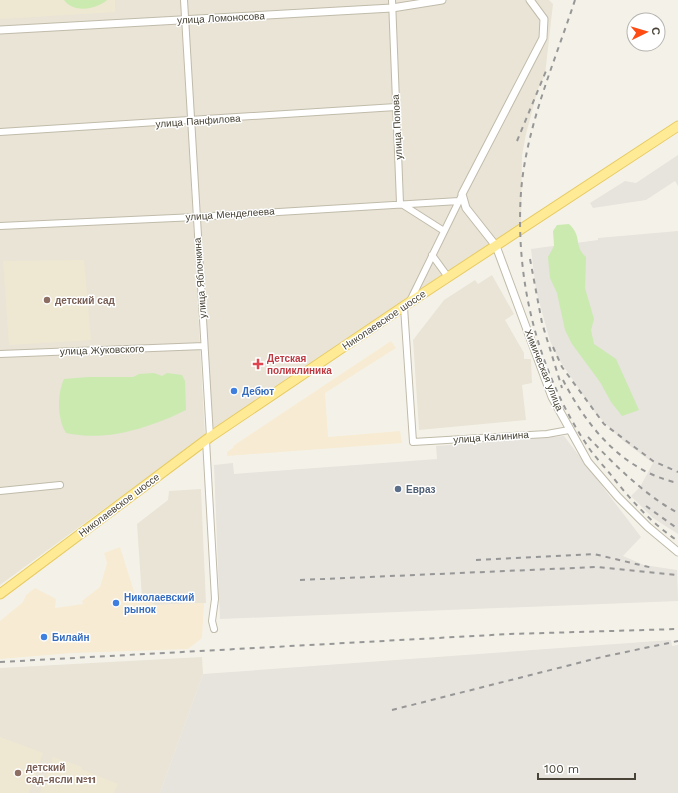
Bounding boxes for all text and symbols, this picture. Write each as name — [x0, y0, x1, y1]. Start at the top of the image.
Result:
street label: улица Ломоносова — [177, 10, 266, 26]
north arrow — [626, 12, 666, 52]
text: С — [649, 27, 662, 36]
street label: улица Попова — [390, 94, 404, 160]
street label: улица Панфилова — [155, 113, 241, 129]
street label: улица Менделеева — [185, 205, 275, 223]
street label: улица Яблочкина — [192, 237, 208, 319]
street label: Николаевское шоссе — [340, 288, 428, 352]
marker: детский сад — [42, 295, 52, 305]
place label: детский сад — [55, 295, 116, 306]
street label: Химическая улица — [523, 328, 566, 413]
street label: улица Жуковского — [60, 343, 145, 357]
place label: Детская поликлиника — [267, 353, 332, 376]
marker: Детская поликлиника — [252, 358, 264, 370]
marker: Дебют — [229, 386, 239, 396]
place label: Дебют — [242, 386, 274, 397]
street label: улица Калинина — [453, 429, 530, 445]
street label: Николаевское шоссе — [77, 471, 162, 539]
marker: Евраз — [393, 484, 403, 494]
place label: Евраз — [406, 484, 436, 495]
place label: Николаевский рынок — [124, 592, 194, 615]
marker: Николаевский рынок — [111, 598, 121, 608]
marker: Билайн — [39, 632, 49, 642]
place label: Билайн — [52, 632, 89, 643]
scale bar — [538, 755, 635, 781]
place label: детский сад-ясли №11 — [26, 762, 96, 785]
text: 100 m — [544, 762, 579, 776]
marker: детский сад-ясли №11 — [13, 768, 23, 778]

